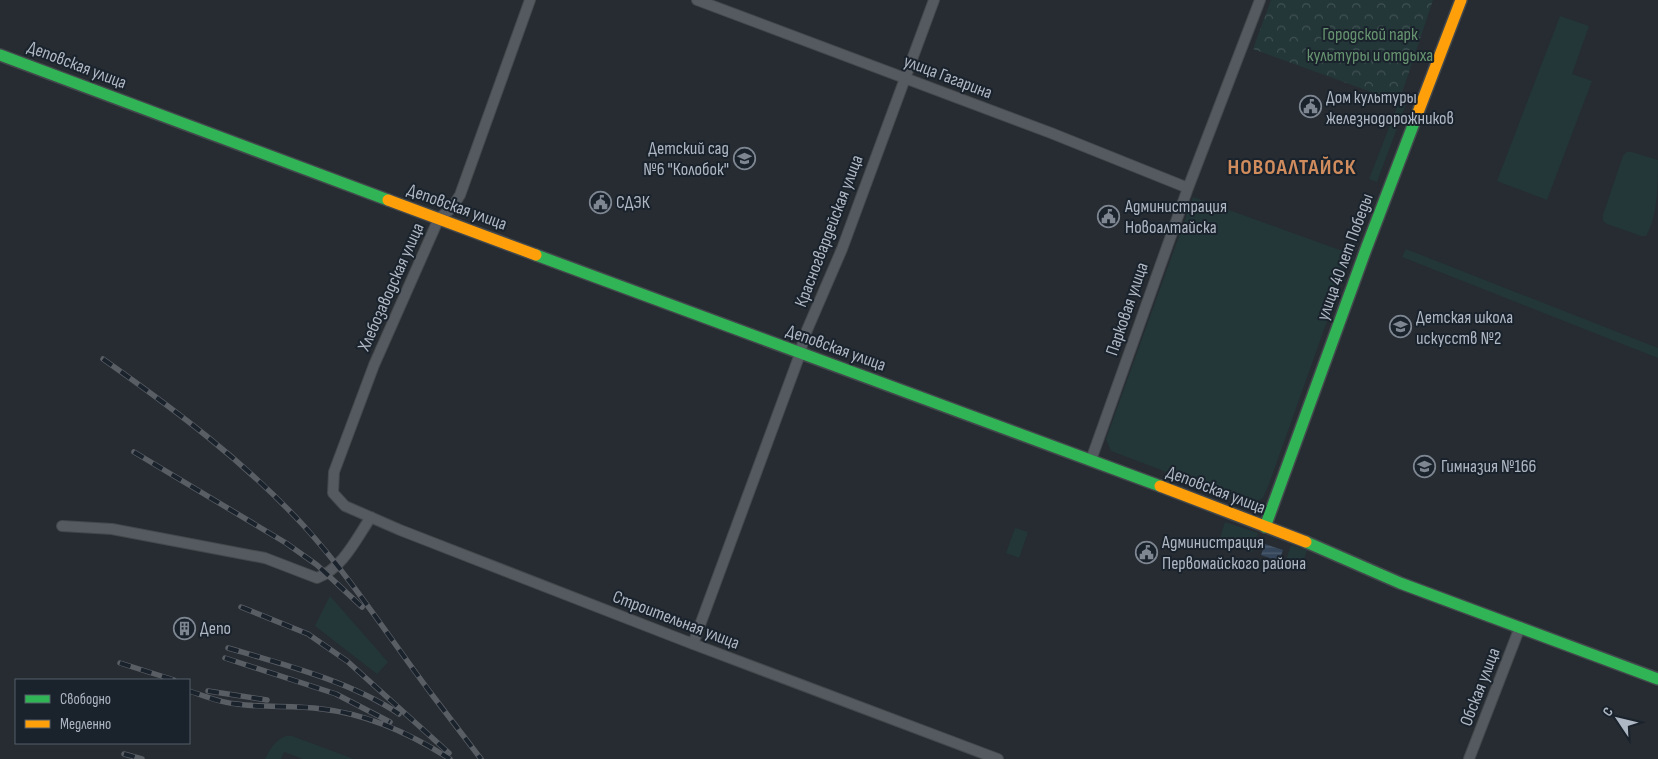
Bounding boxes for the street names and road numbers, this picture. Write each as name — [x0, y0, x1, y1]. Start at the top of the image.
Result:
street label: Деповская улица — [24, 36, 130, 94]
street label: улица Гагарина — [901, 50, 995, 104]
street label: Красногвардейская улица — [790, 152, 868, 310]
street label: Деповская улица — [404, 179, 510, 235]
street label: улица 40 лет Победы — [1312, 191, 1378, 323]
street label: Хлебозаводская улица — [353, 220, 429, 355]
street label: Парковая улица — [1101, 260, 1153, 358]
street label: Деповская улица — [783, 320, 889, 376]
street label: Деповская улица — [1163, 461, 1269, 519]
street label: Строительная улица — [610, 586, 742, 654]
street label: Обская улица — [1455, 645, 1505, 729]

